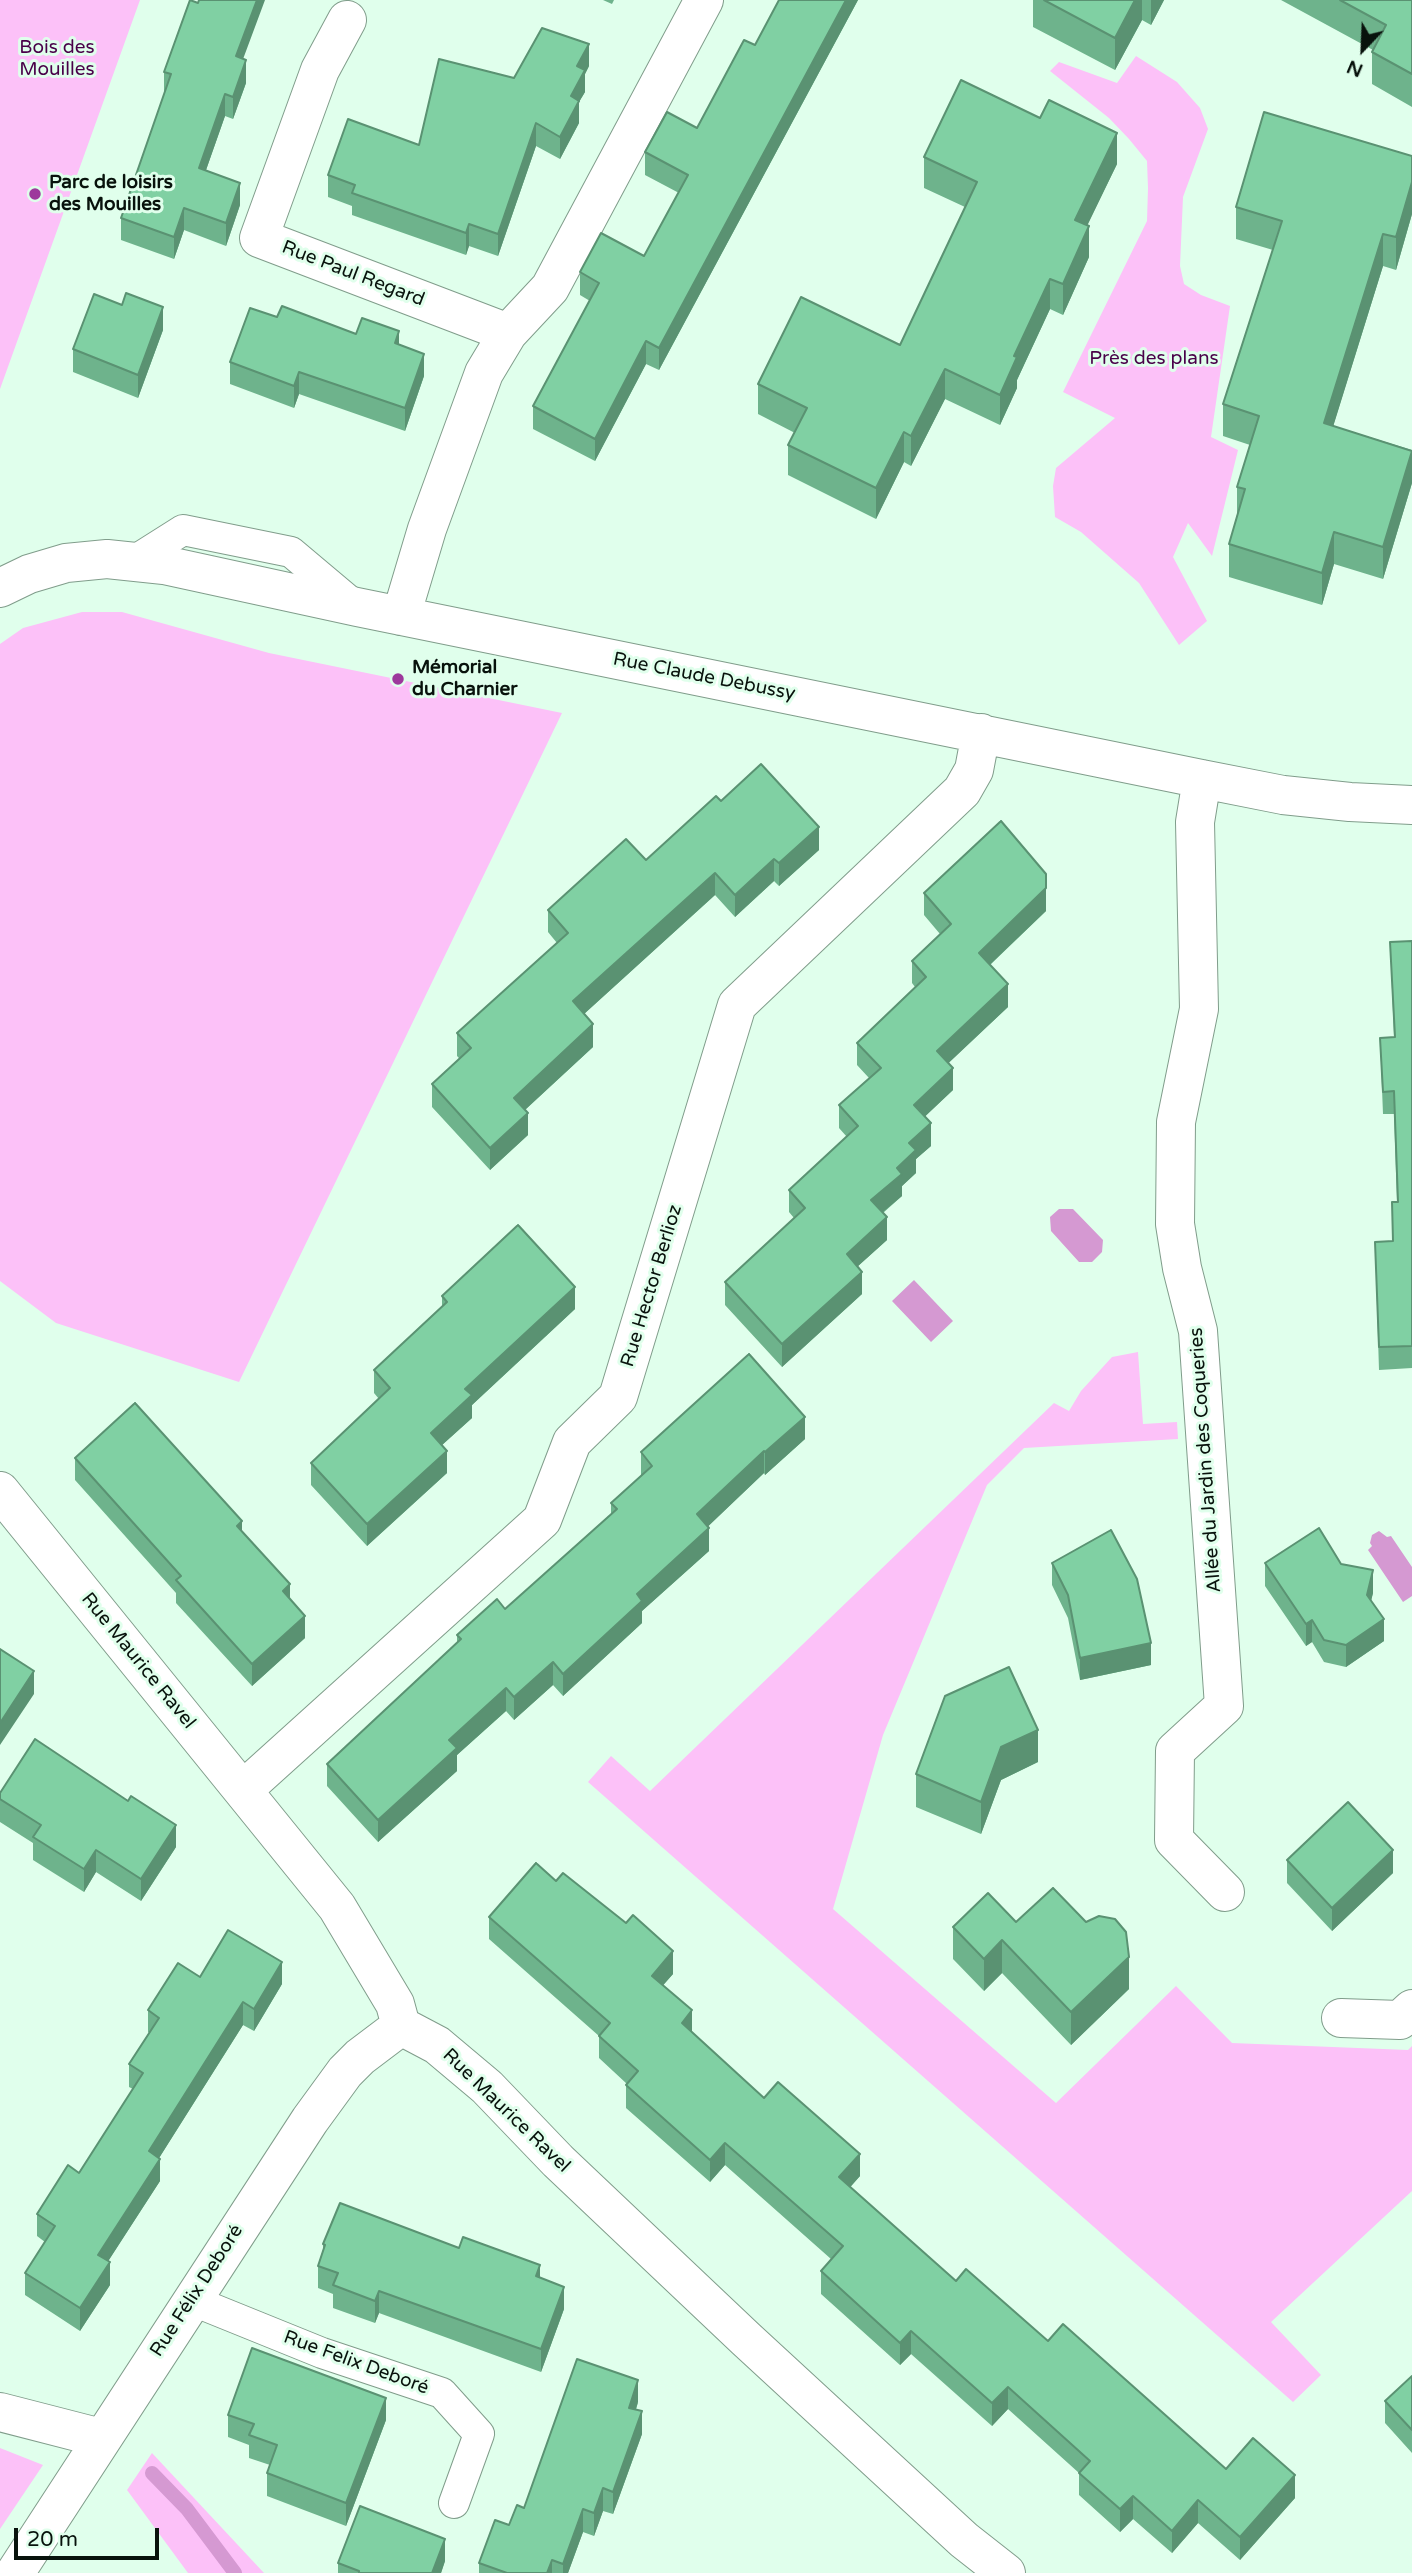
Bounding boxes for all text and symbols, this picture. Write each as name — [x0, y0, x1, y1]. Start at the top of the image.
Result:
north arrow — [1328, 14, 1398, 84]
park label: Bois des Mouilles — [19, 37, 95, 81]
text: N — [1343, 55, 1366, 81]
place label: Parc de loisirs des Mouilles — [49, 172, 173, 216]
marker: Parc de loisirs des Mouilles — [27, 186, 43, 202]
street label: Rue Paul Regard — [279, 236, 427, 312]
park label: Près des plans — [1089, 348, 1219, 370]
street label: Rue Claude Debussy — [611, 648, 797, 706]
place label: Mémorial du Charnier — [412, 657, 518, 701]
marker: Mémorial du Charnier — [390, 671, 406, 687]
street label: Rue Hector Berlioz — [617, 1202, 687, 1370]
street label: Allée du Jardin des Coqueries — [1185, 1327, 1227, 1593]
street label: Rue Maurice Ravel — [76, 1588, 200, 1734]
street label: Rue Maurice Ravel — [437, 2044, 575, 2178]
street label: Rue Félix Deboré — [146, 2221, 248, 2361]
street label: Rue Felix Deboré — [280, 2326, 432, 2400]
scale bar — [18, 2514, 163, 2558]
text: 20 m — [27, 2527, 78, 2552]

